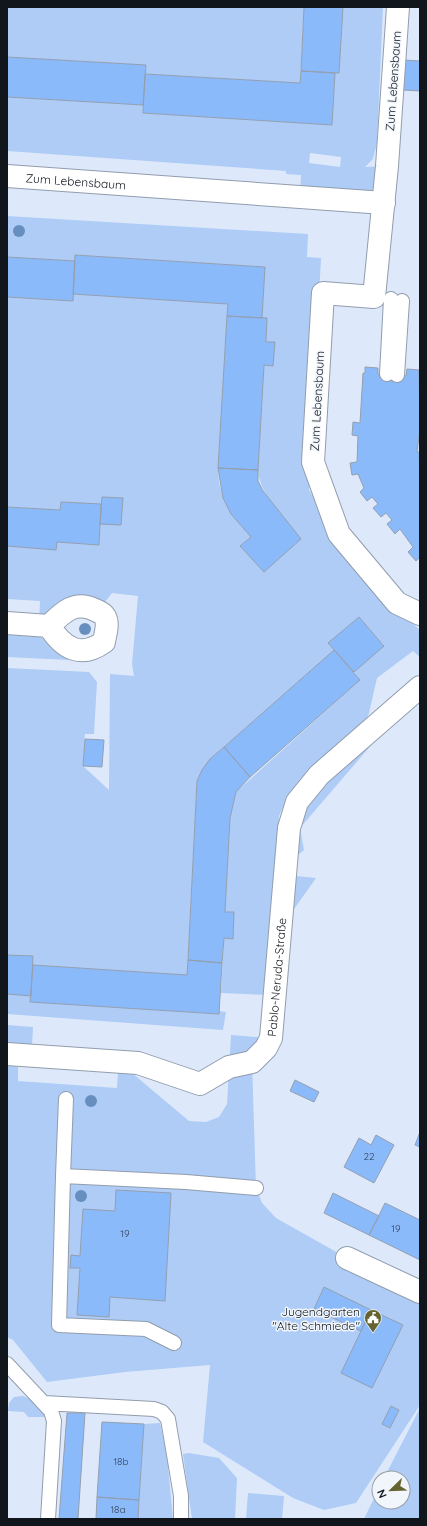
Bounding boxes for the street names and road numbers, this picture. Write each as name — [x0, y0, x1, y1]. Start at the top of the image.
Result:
street label: Zum Lebensbaum — [382, 30, 404, 132]
street label: Zum Lebensbaum — [25, 170, 127, 192]
street label: Zum Lebensbaum — [307, 350, 327, 452]
street label: Pablo-Neruda-Straße — [264, 917, 289, 1037]

